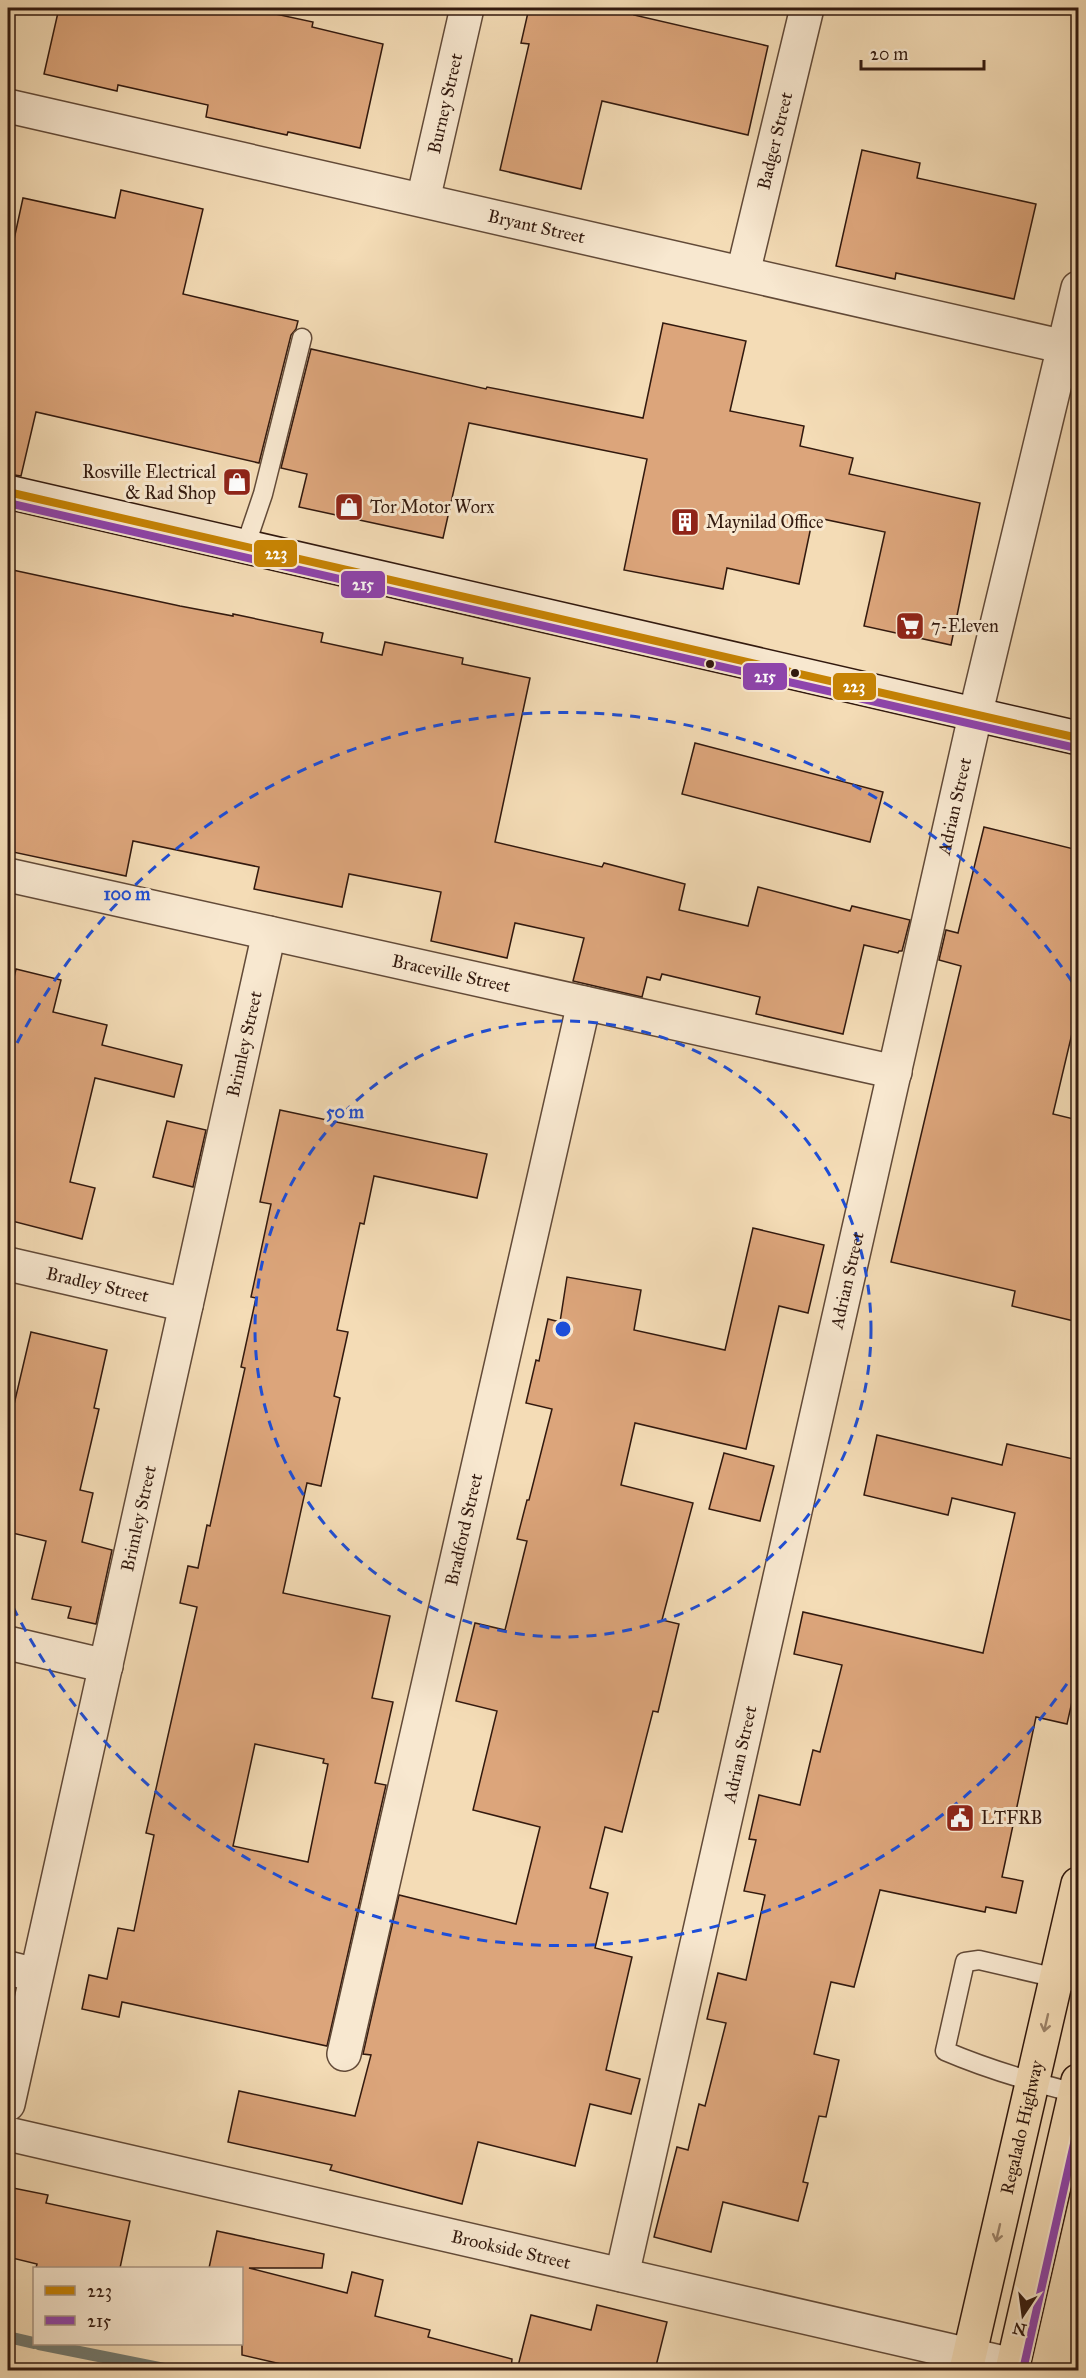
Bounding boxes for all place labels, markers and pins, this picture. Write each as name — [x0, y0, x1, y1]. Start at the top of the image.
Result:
place label: Rosville Electrical & Rad Shop — [82, 461, 216, 504]
shop icon: Rosville Electrical & Rad Shop — [221, 466, 253, 498]
shop icon: Tor Motor Worx — [333, 491, 365, 523]
place label: Tor Motor Worx — [370, 496, 495, 518]
building icon: Maynilad Office — [669, 506, 701, 538]
place label: Maynilad Office — [706, 511, 824, 533]
supermarket icon: 7-Eleven — [894, 610, 926, 642]
place label: 7-Eleven — [931, 615, 999, 637]
unlabelled marker — [704, 658, 716, 670]
unlabelled marker — [789, 667, 801, 679]
centre of rings — [553, 1319, 573, 1339]
public building icon: LTFRB — [944, 1802, 976, 1834]
place label: LTFRB — [981, 1807, 1042, 1829]

